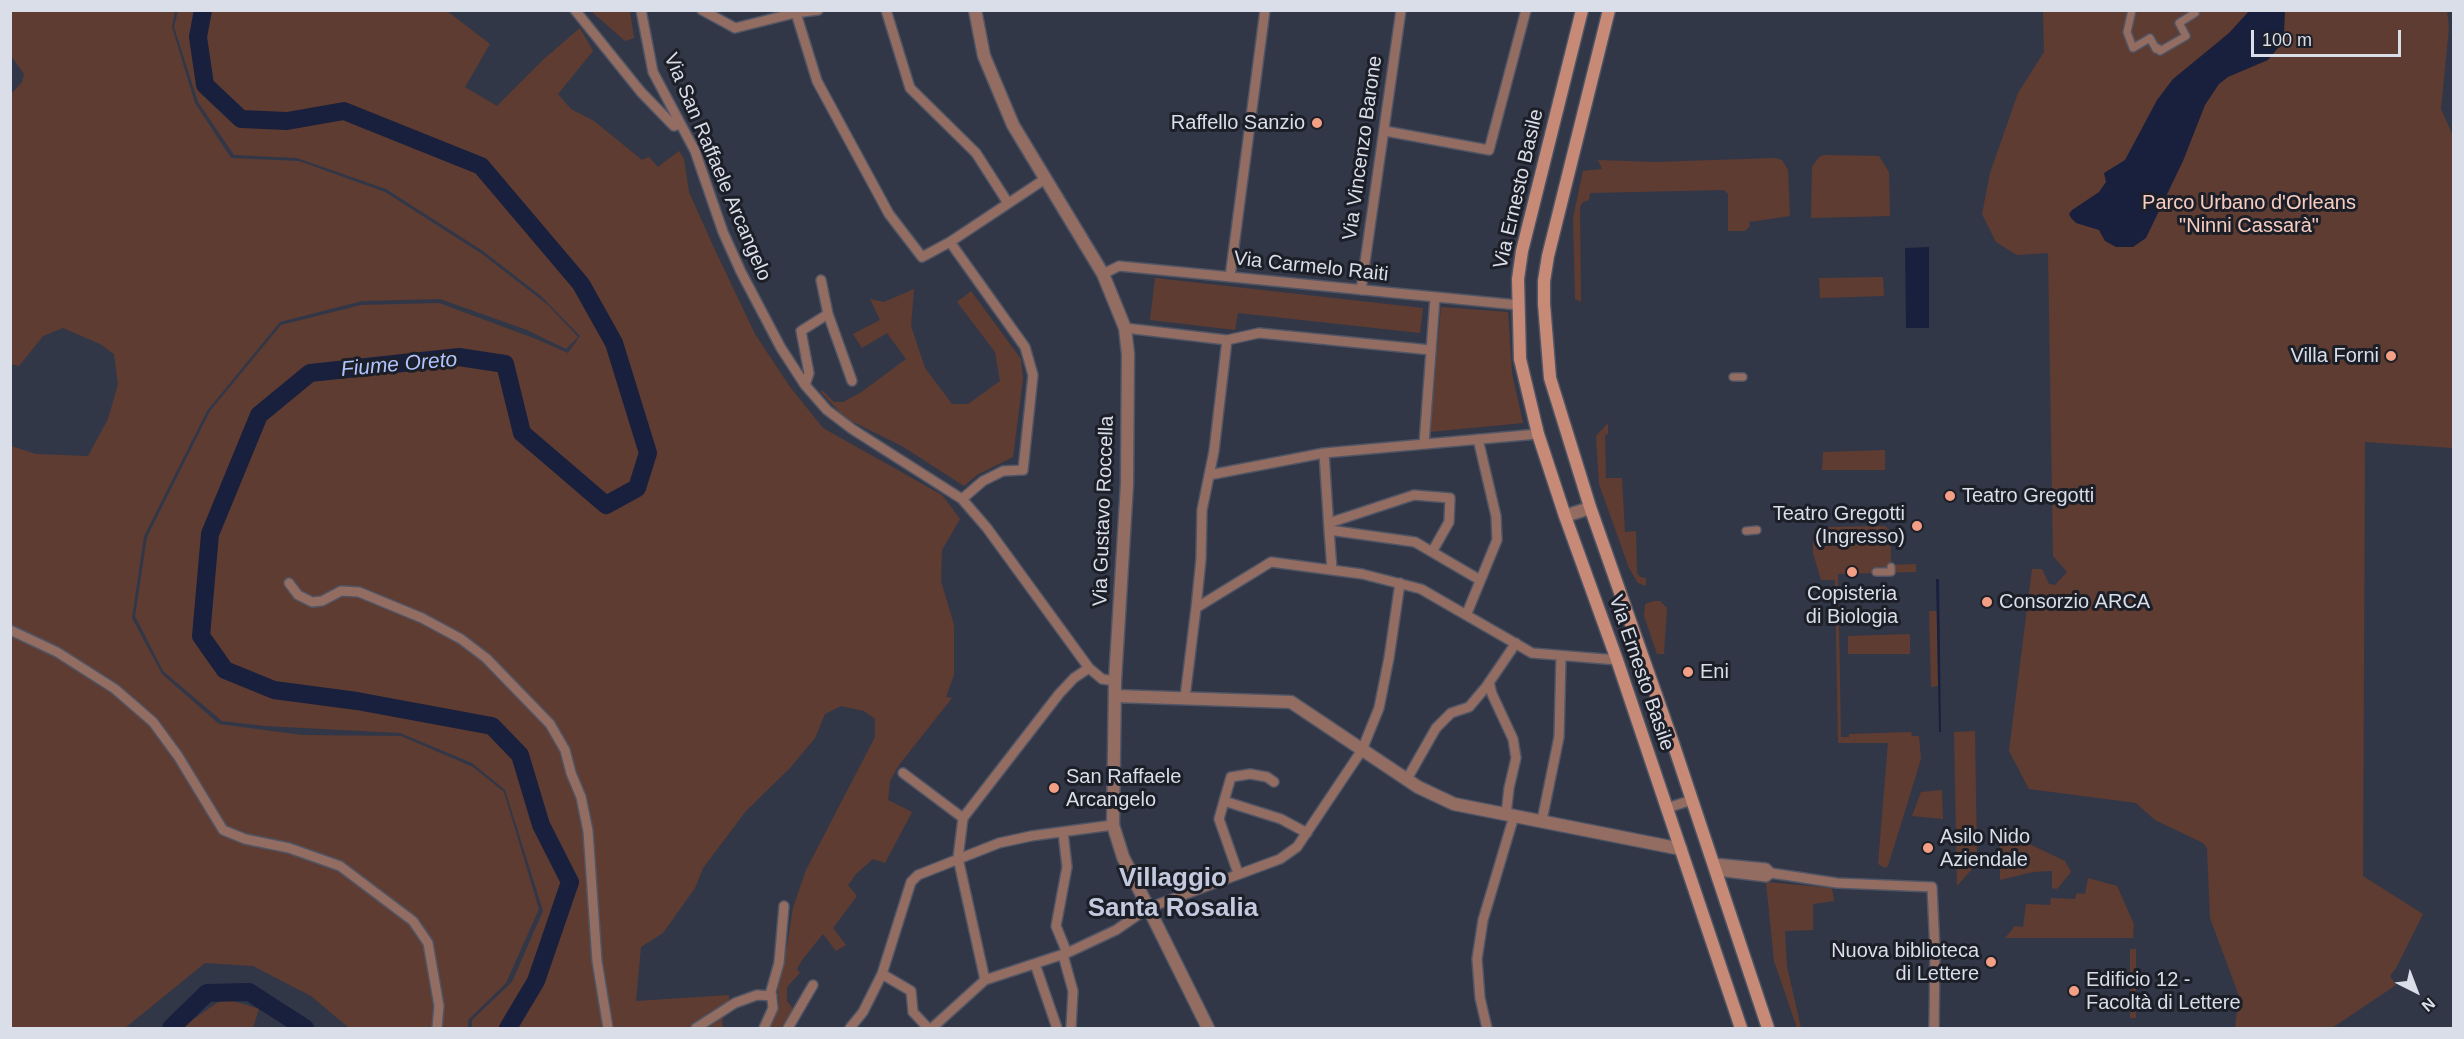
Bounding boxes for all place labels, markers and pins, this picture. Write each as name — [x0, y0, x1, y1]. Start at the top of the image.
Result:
place label: Raffello Sanzio — [1171, 111, 1305, 135]
marker: Raffello Sanzio — [1310, 116, 1324, 130]
place label: Villa Forni — [2290, 344, 2379, 368]
marker: Villa Forni — [2384, 349, 2398, 363]
place label: Teatro Gregotti — [1962, 484, 2094, 508]
marker: Teatro Gregotti — [1943, 489, 1957, 503]
place label: Teatro Gregotti (Ingresso) — [1773, 502, 1905, 549]
marker: Teatro Gregotti (Ingresso) — [1910, 519, 1924, 533]
marker: Copisteria di Biologia — [1845, 565, 1859, 579]
place label: Copisteria di Biologia — [1806, 582, 1898, 629]
place label: Consorzio ARCA — [1999, 590, 2150, 614]
marker: Consorzio ARCA — [1980, 595, 1994, 609]
place label: Eni — [1700, 660, 1729, 684]
marker: Eni — [1681, 665, 1695, 679]
place label: San Raffaele Arcangelo — [1066, 765, 1181, 812]
marker: San Raffaele Arcangelo — [1047, 781, 1061, 795]
place label: Asilo Nido Aziendale — [1940, 825, 2030, 872]
marker: Asilo Nido Aziendale — [1921, 841, 1935, 855]
place label: Nuova biblioteca di Lettere — [1831, 939, 1979, 986]
marker: Nuova biblioteca di Lettere — [1984, 955, 1998, 969]
place label: Edificio 12 - Facoltà di Lettere — [2086, 968, 2241, 1015]
marker: Edificio 12 - Facoltà di Lettere — [2067, 984, 2081, 998]

